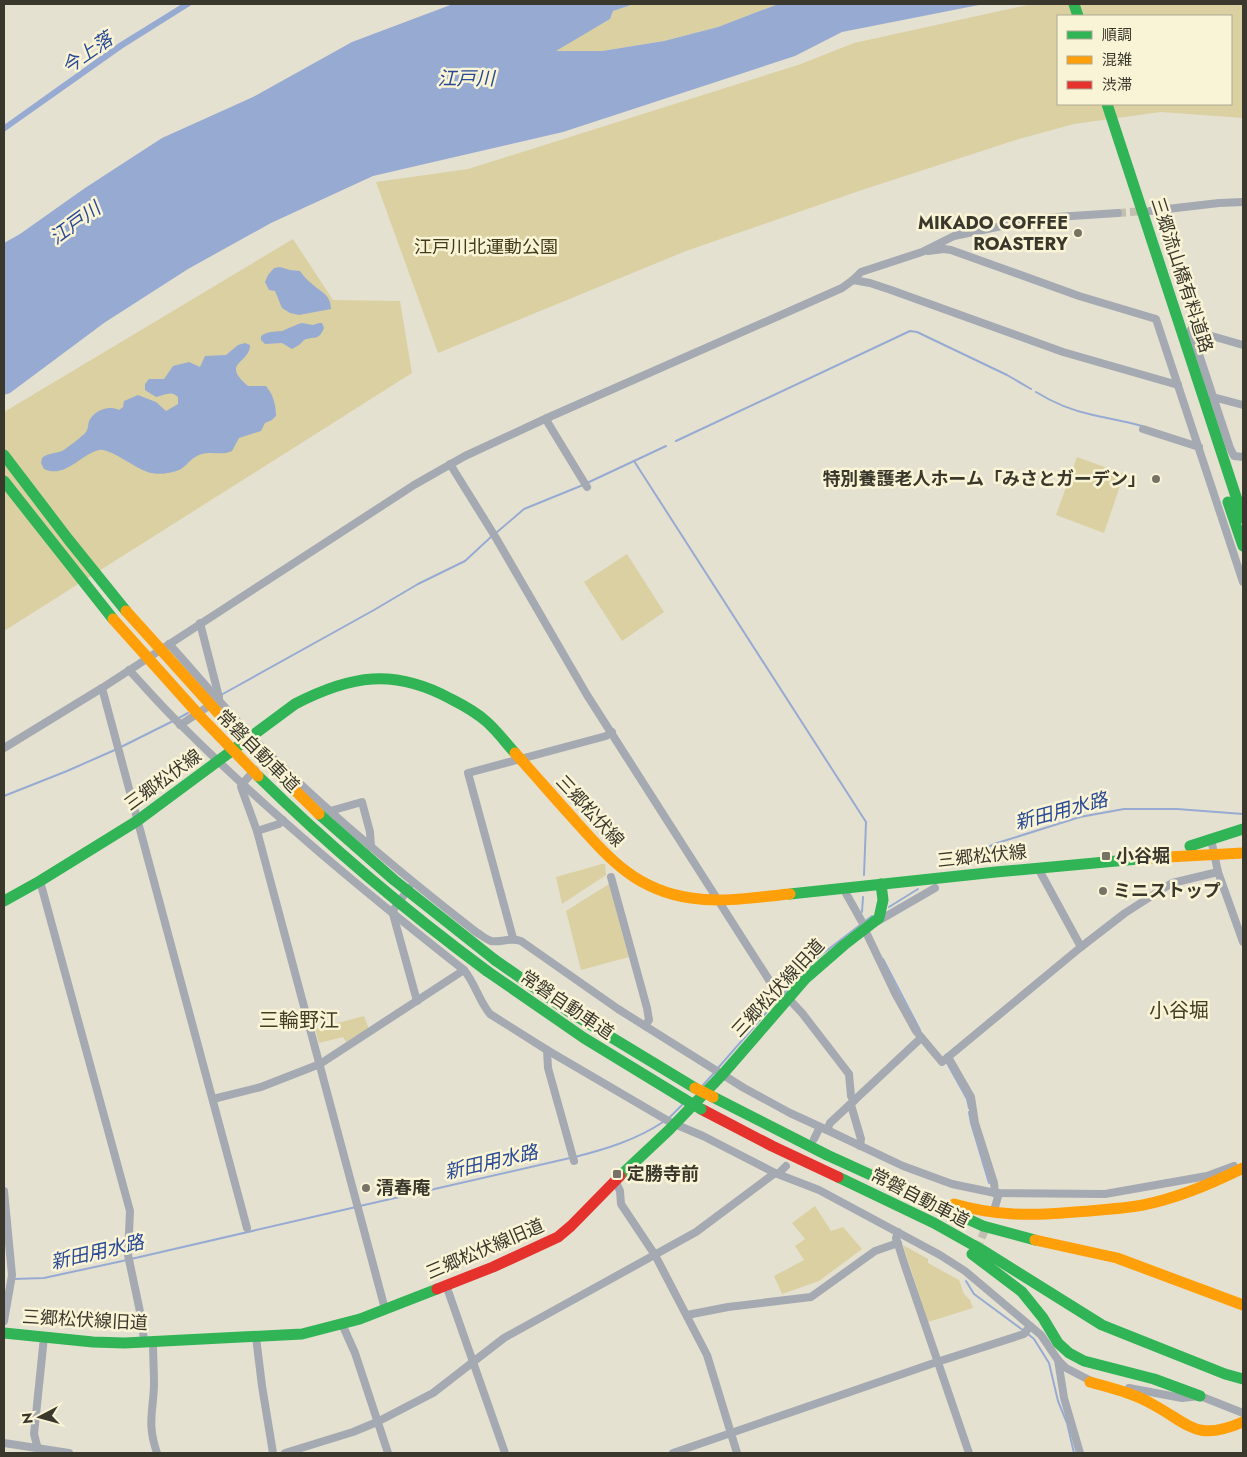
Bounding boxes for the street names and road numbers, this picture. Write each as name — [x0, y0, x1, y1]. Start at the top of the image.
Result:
street label: 三郷流山橋有料道路 — [1145, 194, 1219, 356]
street label: 常磐自動車道 — [211, 704, 305, 798]
street label: 三郷松伏線 — [119, 743, 207, 817]
street label: 三郷松伏線 — [550, 769, 630, 853]
street label: 三郷松伏線 — [936, 838, 1028, 874]
street label: 三郷松伏線旧道 — [726, 933, 830, 1043]
street label: 常磐自動車道 — [515, 964, 619, 1046]
street label: 常磐自動車道 — [866, 1162, 974, 1234]
street label: 三郷松伏線旧道 — [422, 1212, 548, 1286]
street label: 三郷松伏線旧道 — [21, 1304, 149, 1336]

